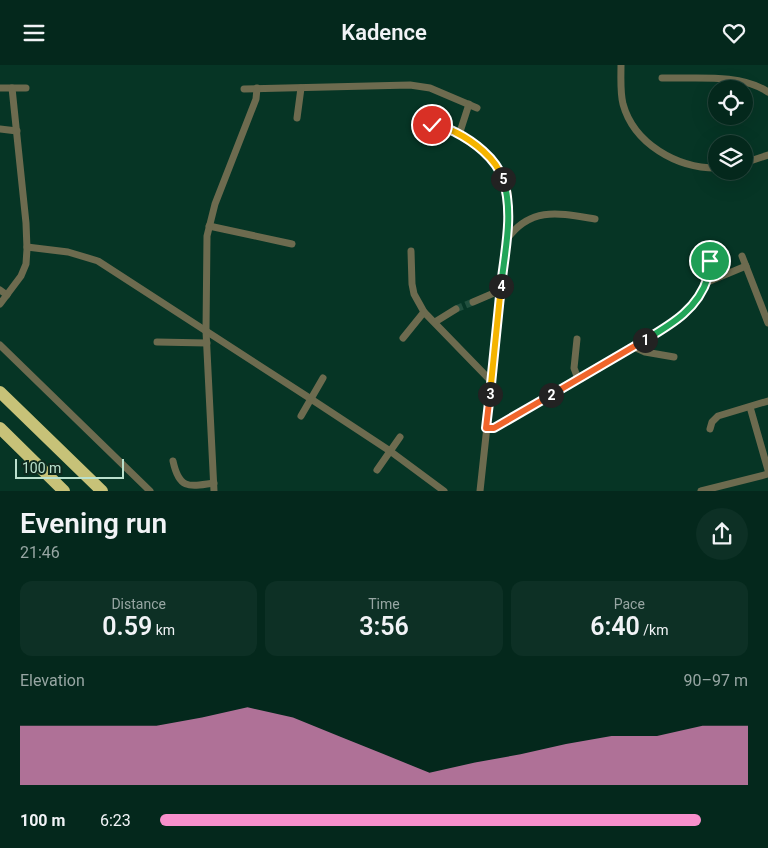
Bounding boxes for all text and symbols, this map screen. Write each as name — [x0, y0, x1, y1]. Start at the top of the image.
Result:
icon: menu — [20, 19, 48, 47]
icon: heart — [720, 19, 748, 47]
text: Kadence — [341, 20, 427, 45]
map controls — [708, 80, 753, 180]
button: locate — [708, 80, 753, 125]
pin — [411, 104, 453, 146]
icon: check — [418, 111, 446, 139]
button: layers — [708, 135, 753, 180]
pin: 5 — [490, 167, 516, 191]
text: 5 — [499, 171, 508, 187]
pin — [689, 240, 731, 282]
icon: arrive — [696, 247, 724, 275]
pin: 4 — [488, 273, 514, 299]
text: 4 — [497, 278, 506, 294]
pin: 1 — [632, 327, 658, 353]
text: 1 — [641, 332, 650, 348]
pin: 3 — [478, 381, 502, 407]
pin: 2 — [538, 383, 564, 407]
text: 3 — [486, 386, 495, 402]
text: 2 — [547, 387, 556, 403]
scale bar — [15, 455, 124, 479]
text: 100 m — [22, 460, 61, 476]
text: Evening run — [20, 507, 167, 540]
button: share — [696, 508, 748, 560]
text: 21:46 — [20, 543, 60, 562]
text: Distance — [111, 596, 166, 612]
text: Time — [368, 596, 400, 612]
text: Pace — [614, 596, 645, 612]
text: 0.59 — [102, 612, 152, 641]
text: 3:56 — [359, 612, 409, 641]
text: 6:40 — [590, 612, 640, 641]
text: km — [152, 622, 175, 638]
text: /km — [640, 622, 668, 638]
text: Elevation — [20, 671, 85, 690]
text: 90–97 m — [684, 671, 748, 690]
text: 100 m — [20, 811, 65, 830]
text: 6:23 — [100, 811, 131, 830]

